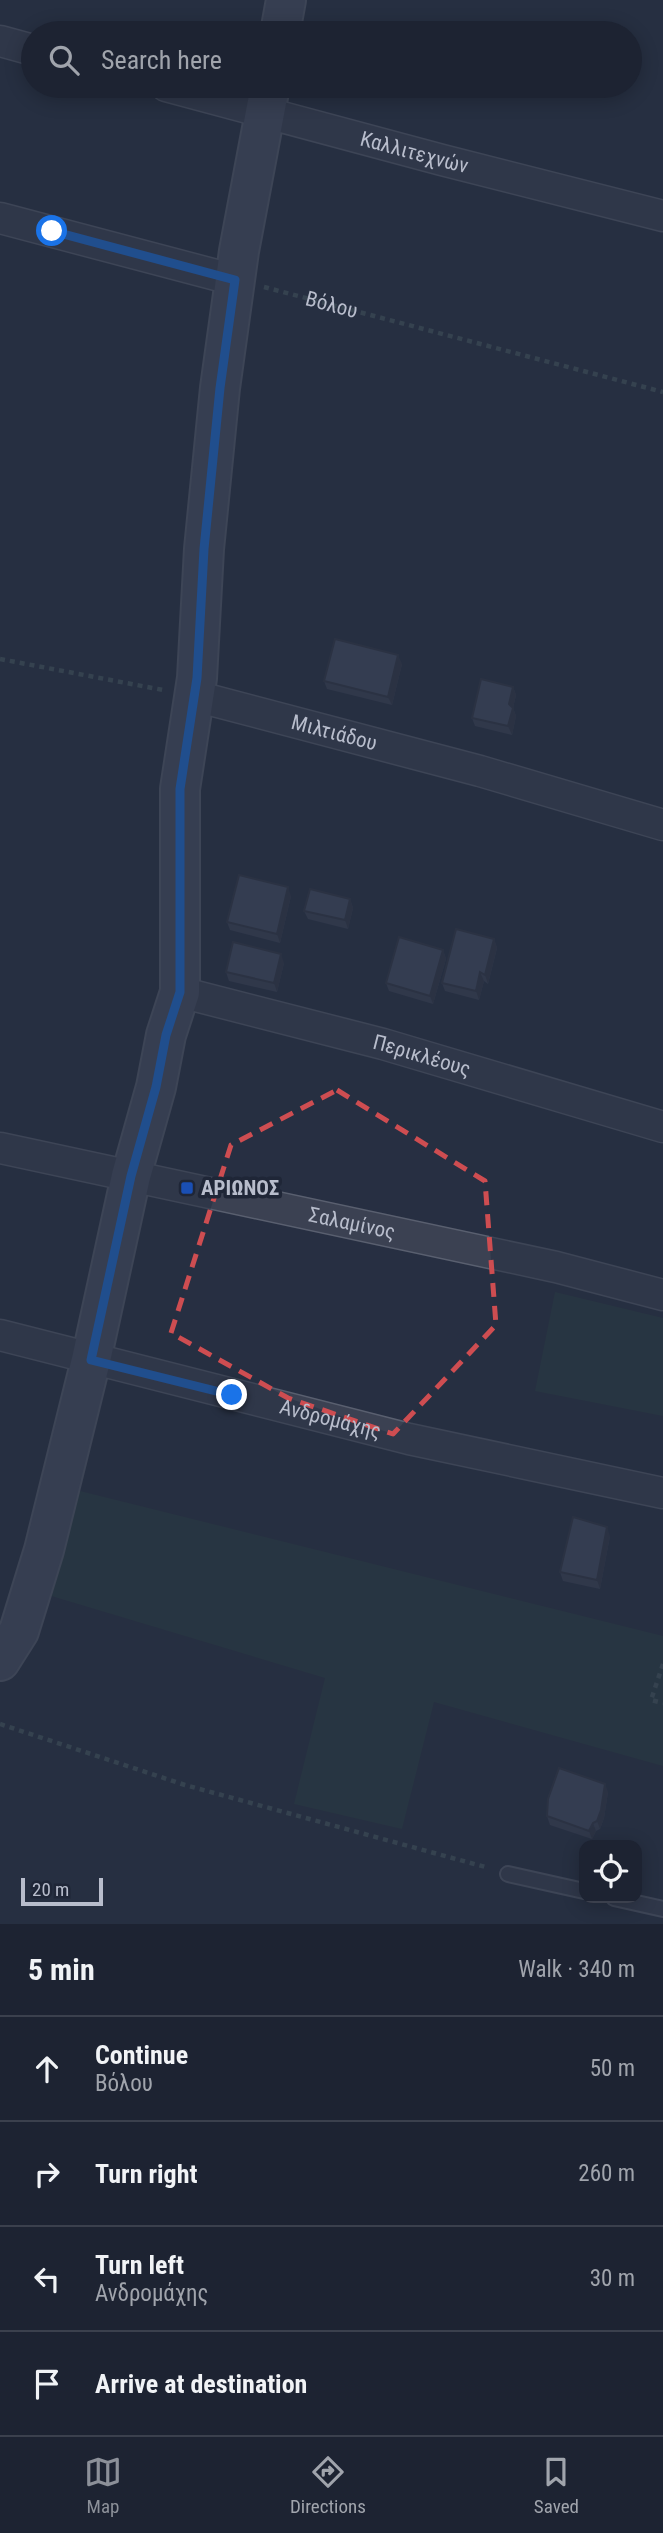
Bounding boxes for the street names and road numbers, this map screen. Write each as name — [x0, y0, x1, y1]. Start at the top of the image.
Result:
street label: Καλλιτεχνών — [358, 127, 471, 178]
street label: Βόλου — [303, 286, 360, 323]
street label: Μιλτιάδου — [289, 710, 380, 755]
street label: Περικλέους — [370, 1030, 473, 1081]
street label: Σαλαμίνος — [307, 1202, 397, 1244]
street label: Ανδρομάχης — [277, 1395, 384, 1443]

